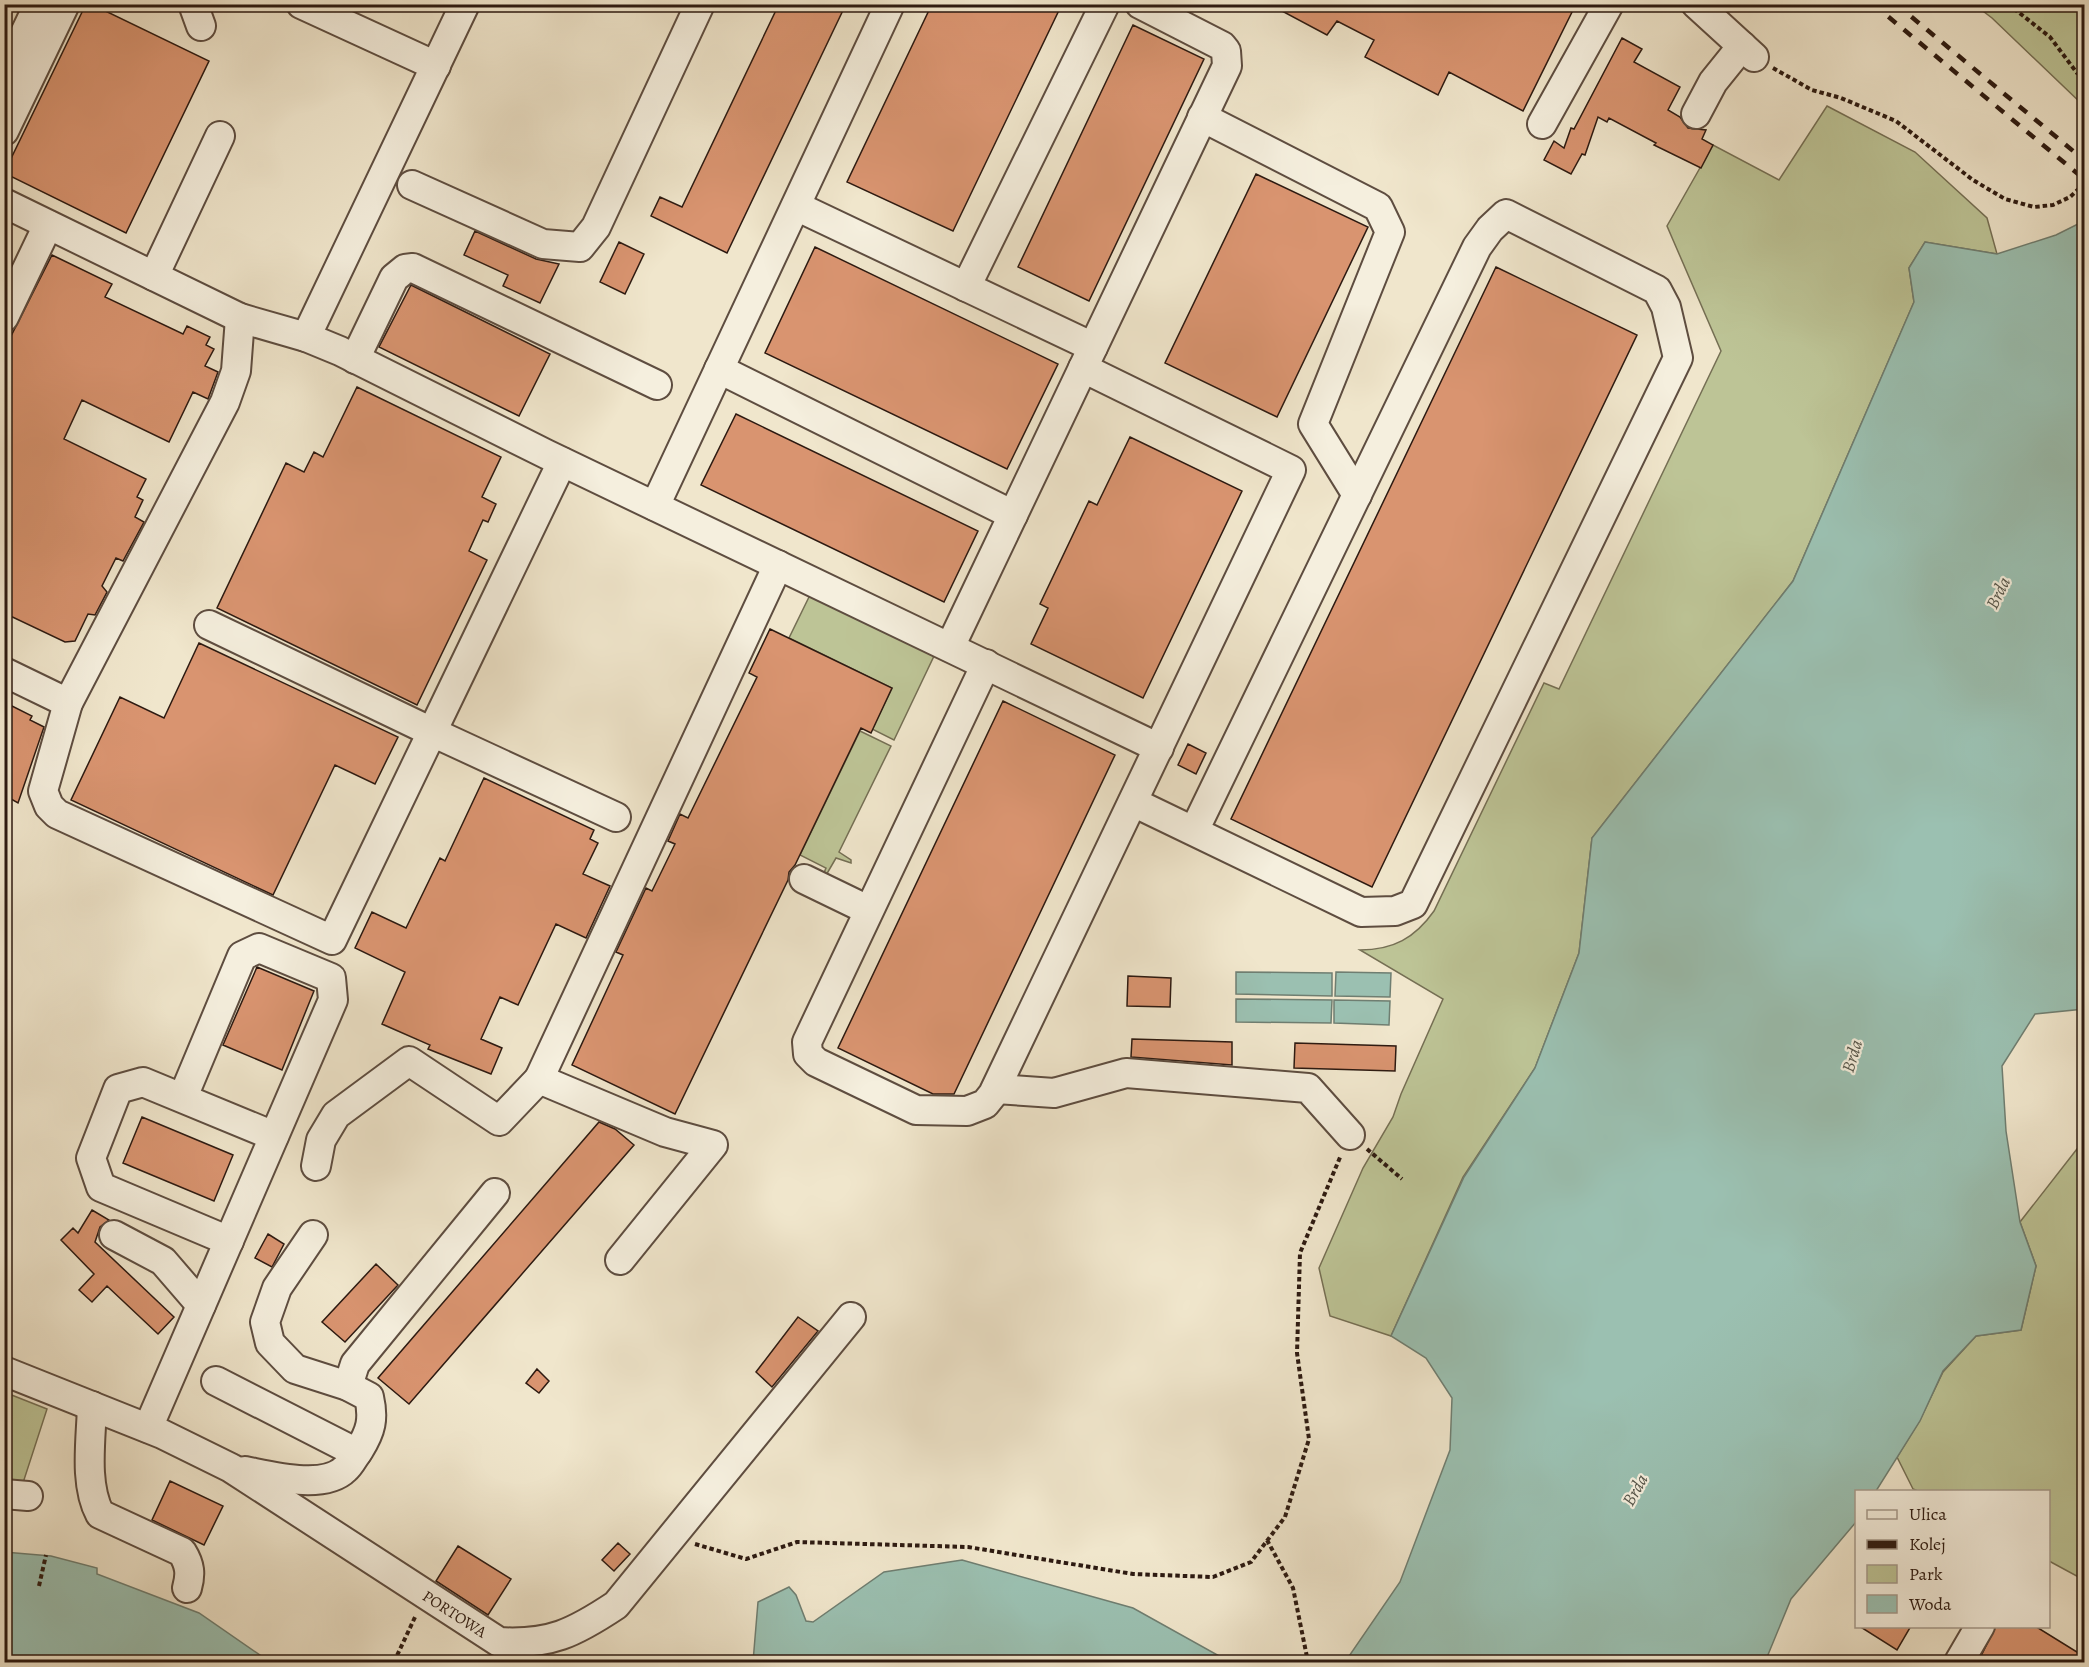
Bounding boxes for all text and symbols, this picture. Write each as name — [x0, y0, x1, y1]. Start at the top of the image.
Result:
water label: Brda — [1980, 573, 2016, 613]
water label: Brda — [1836, 1037, 1868, 1075]
water label: Brda — [1617, 1470, 1653, 1510]
legend — [1855, 1490, 2050, 1628]
text: Ulica — [1909, 1502, 1947, 1526]
text: Kolej — [1909, 1532, 1946, 1556]
text: Park — [1909, 1562, 1943, 1586]
street label: PORTOWA — [418, 1585, 491, 1644]
text: Woda — [1908, 1592, 1952, 1616]

